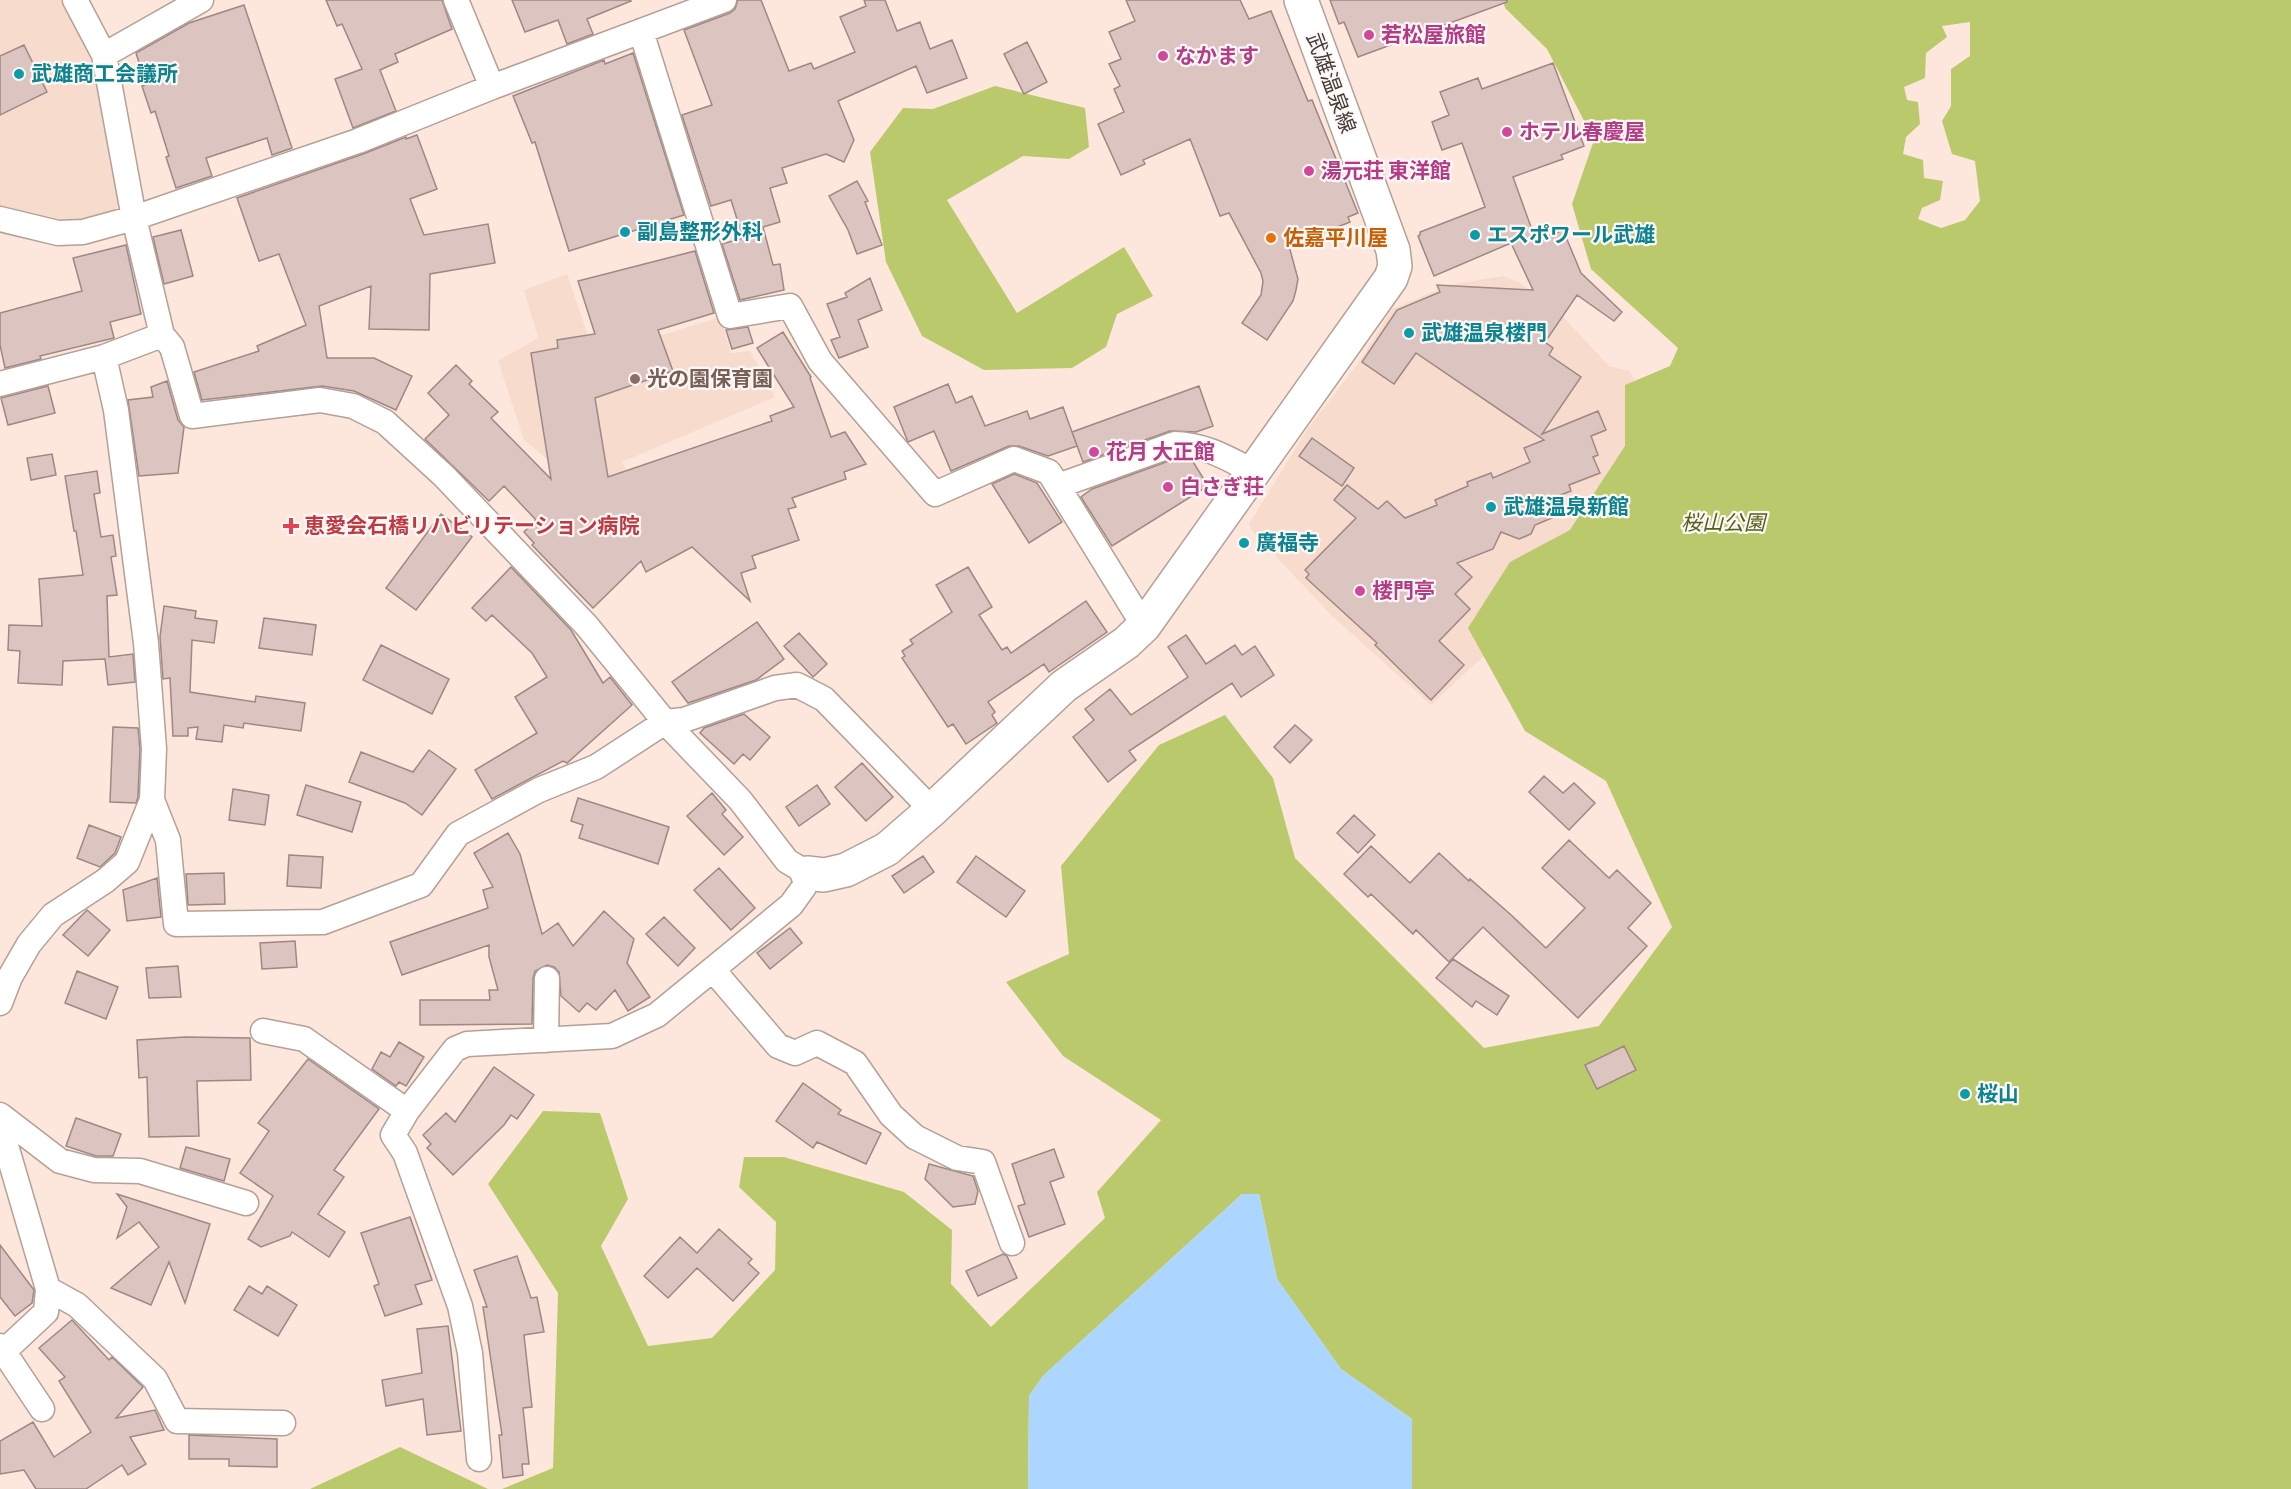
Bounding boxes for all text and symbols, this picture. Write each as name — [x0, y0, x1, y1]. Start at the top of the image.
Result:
place label: 若松屋旅館 — [1381, 22, 1486, 47]
marker: 若松屋旅館 — [1362, 28, 1376, 42]
street label: 武雄温泉線 — [1302, 29, 1361, 136]
place label: なかます — [1175, 43, 1259, 68]
marker: なかます — [1156, 49, 1170, 63]
place label: 武雄商工会議所 — [31, 61, 178, 86]
marker: 武雄商工会議所 — [12, 67, 26, 81]
place label: ホテル春慶屋 — [1519, 119, 1645, 144]
marker: ホテル春慶屋 — [1500, 125, 1514, 139]
place label: 湯元荘 東洋館 — [1321, 158, 1451, 183]
marker: 湯元荘 東洋館 — [1302, 164, 1316, 178]
place label: 副島整形外科 — [637, 219, 763, 244]
place label: エスポワール武雄 — [1487, 222, 1655, 247]
marker: 副島整形外科 — [618, 225, 632, 239]
place label: 佐嘉平川屋 — [1283, 225, 1388, 250]
marker: エスポワール武雄 — [1468, 228, 1482, 242]
marker: 佐嘉平川屋 — [1264, 231, 1278, 245]
place label: 武雄温泉楼門 — [1421, 320, 1547, 345]
marker: 武雄温泉楼門 — [1402, 326, 1416, 340]
place label: 光の園保育園 — [647, 366, 773, 391]
marker: 光の園保育園 — [628, 372, 642, 386]
place label: 花月 大正館 — [1106, 439, 1215, 464]
marker: 花月 大正館 — [1087, 445, 1101, 459]
place label: 白さぎ荘 — [1180, 474, 1264, 499]
marker: 白さぎ荘 — [1161, 480, 1175, 494]
place label: 武雄温泉新館 — [1503, 494, 1629, 519]
marker: 武雄温泉新館 — [1484, 500, 1498, 514]
park label: 桜山公園 — [1681, 510, 1768, 535]
place label: 恵愛会石橋リハビリテーション病院 — [304, 513, 640, 538]
marker: 恵愛会石橋リハビリテーション病院 — [282, 517, 300, 535]
place label: 廣福寺 — [1256, 530, 1319, 555]
marker: 廣福寺 — [1237, 536, 1251, 550]
place label: 楼門亭 — [1372, 578, 1435, 603]
marker: 楼門亭 — [1353, 584, 1367, 598]
place label: 桜山 — [1977, 1081, 2019, 1106]
marker: 桜山 — [1958, 1087, 1972, 1101]

